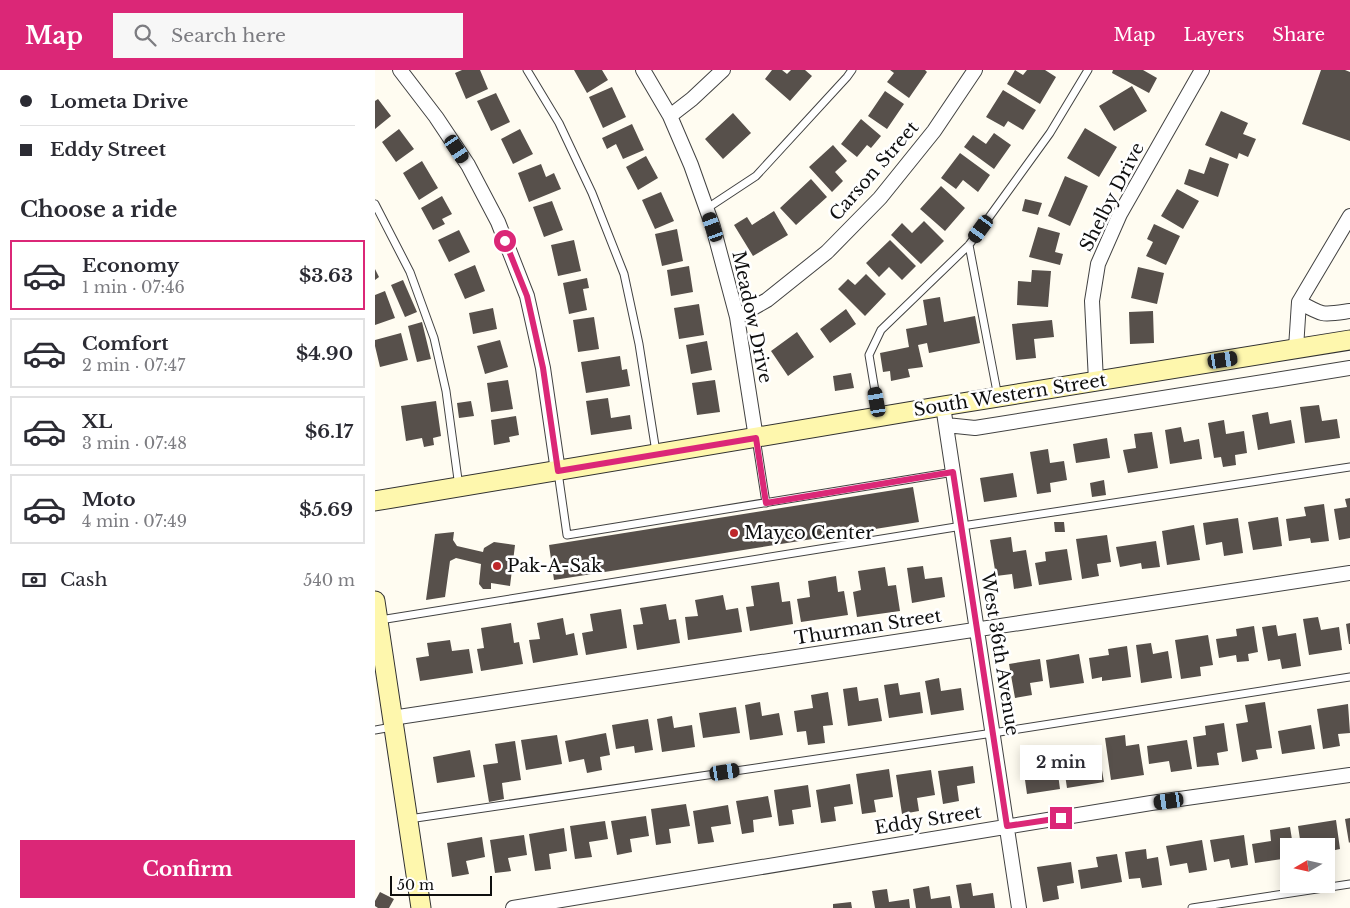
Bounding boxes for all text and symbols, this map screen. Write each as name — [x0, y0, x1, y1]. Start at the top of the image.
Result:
search box — [113, 13, 463, 58]
text: Map — [25, 21, 83, 50]
icon: search — [131, 21, 159, 49]
text: Search here — [171, 24, 286, 47]
text: Map — [1114, 24, 1155, 46]
text: Layers — [1183, 24, 1244, 46]
text: Share — [1272, 24, 1325, 46]
text: Lometa Drive — [50, 90, 188, 113]
street label: Carson Street — [825, 117, 923, 225]
car — [442, 132, 471, 166]
text: Eddy Street — [50, 138, 166, 161]
street label: Shelby Drive — [1075, 139, 1149, 255]
text: Choose a ride — [20, 196, 177, 223]
car — [700, 210, 725, 244]
car — [966, 212, 995, 246]
route start — [494, 230, 516, 252]
street label: Meadow Drive — [727, 249, 777, 385]
icon: car — [22, 253, 67, 298]
text: Economy — [82, 254, 179, 277]
text: $3.63 — [299, 264, 353, 287]
text: 1 min · 07:46 — [82, 277, 185, 297]
icon: car — [22, 331, 67, 376]
text: Comfort — [82, 332, 169, 355]
text: $4.90 — [296, 342, 353, 365]
car — [1207, 350, 1238, 370]
text: 2 min · 07:47 — [82, 355, 185, 375]
street label: South Western Street — [912, 369, 1108, 421]
car — [867, 386, 886, 418]
icon: car — [22, 409, 67, 454]
text: XL — [82, 410, 112, 433]
text: $6.17 — [305, 420, 353, 443]
text: 3 min · 07:48 — [82, 433, 187, 453]
icon: car — [22, 487, 67, 532]
text: Moto — [82, 488, 136, 511]
text: $5.69 — [299, 498, 353, 521]
text: 4 min · 07:49 — [82, 511, 187, 531]
place label: Mayco Center — [744, 522, 874, 544]
marker: Mayco Center — [728, 527, 740, 539]
place label: Pak-A-Sak — [507, 555, 602, 577]
marker: Pak-A-Sak — [491, 560, 503, 572]
icon: cash — [20, 566, 48, 594]
text: Cash — [60, 568, 107, 591]
text: 540 m — [303, 570, 355, 590]
street label: West 36th Avenue — [976, 570, 1024, 737]
street label: Thurman Street — [793, 604, 943, 649]
callout: 2 min — [1020, 746, 1102, 780]
text: 2 min — [1036, 752, 1086, 772]
car — [709, 762, 740, 782]
car — [1153, 791, 1184, 811]
street label: Eddy Street — [873, 801, 983, 839]
route end — [1050, 807, 1072, 829]
north arrow — [1280, 838, 1335, 892]
map controls — [1280, 838, 1335, 893]
button: Confirm — [20, 840, 355, 898]
scale bar — [390, 873, 493, 896]
text: 50 m — [397, 876, 434, 894]

